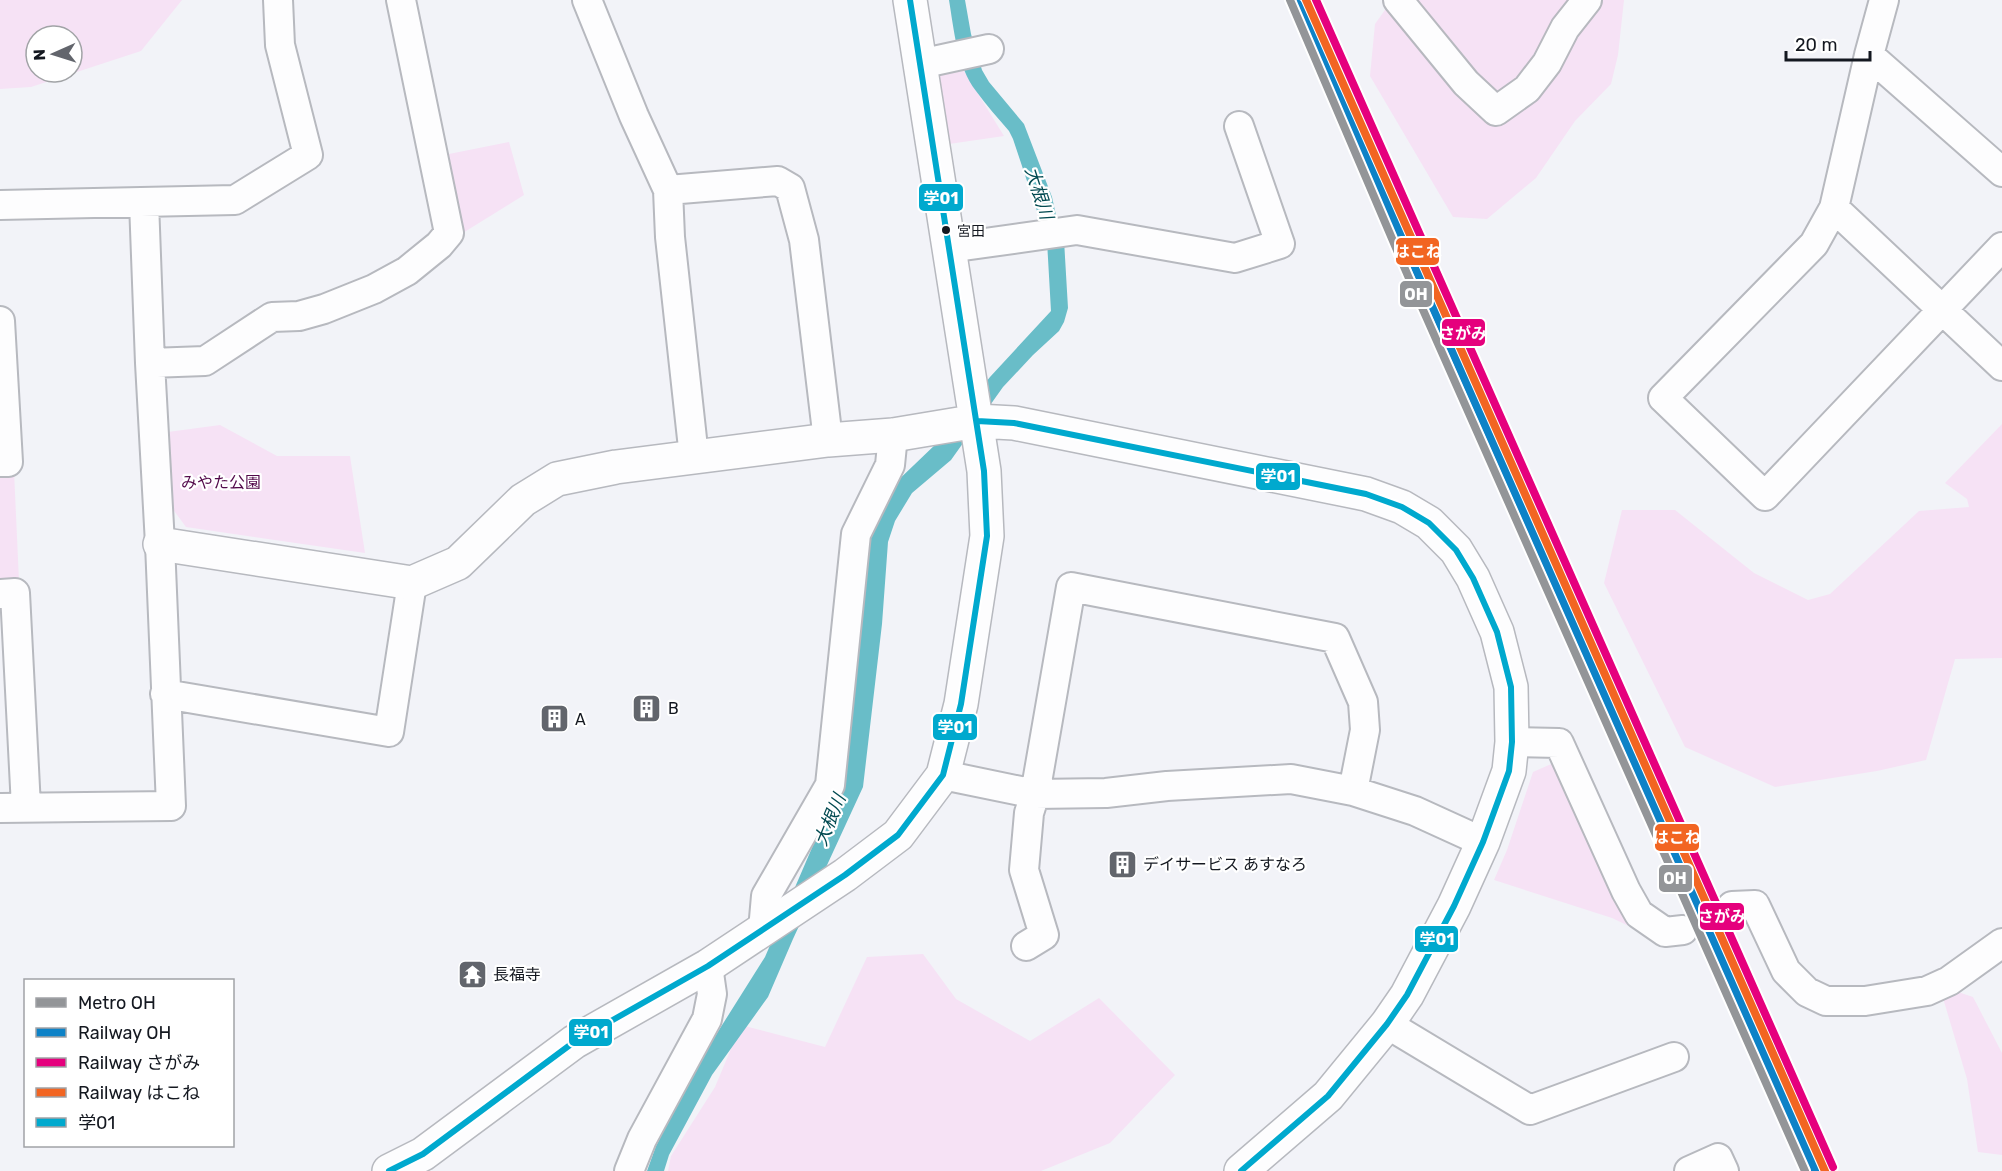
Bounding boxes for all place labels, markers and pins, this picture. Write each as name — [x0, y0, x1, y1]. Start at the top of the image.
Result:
place label: 宮田 — [957, 223, 985, 240]
marker: 宮田 — [940, 224, 952, 236]
building icon: B — [631, 692, 663, 724]
place label: B — [668, 699, 679, 718]
building icon: A — [538, 703, 570, 735]
place label: A — [575, 710, 586, 729]
building icon: デイサービス あすなろ — [1106, 848, 1138, 880]
place label: デイサービス あすなろ — [1143, 855, 1307, 874]
temple icon: 長福寺 — [456, 958, 488, 990]
place label: 長福寺 — [493, 965, 541, 984]

